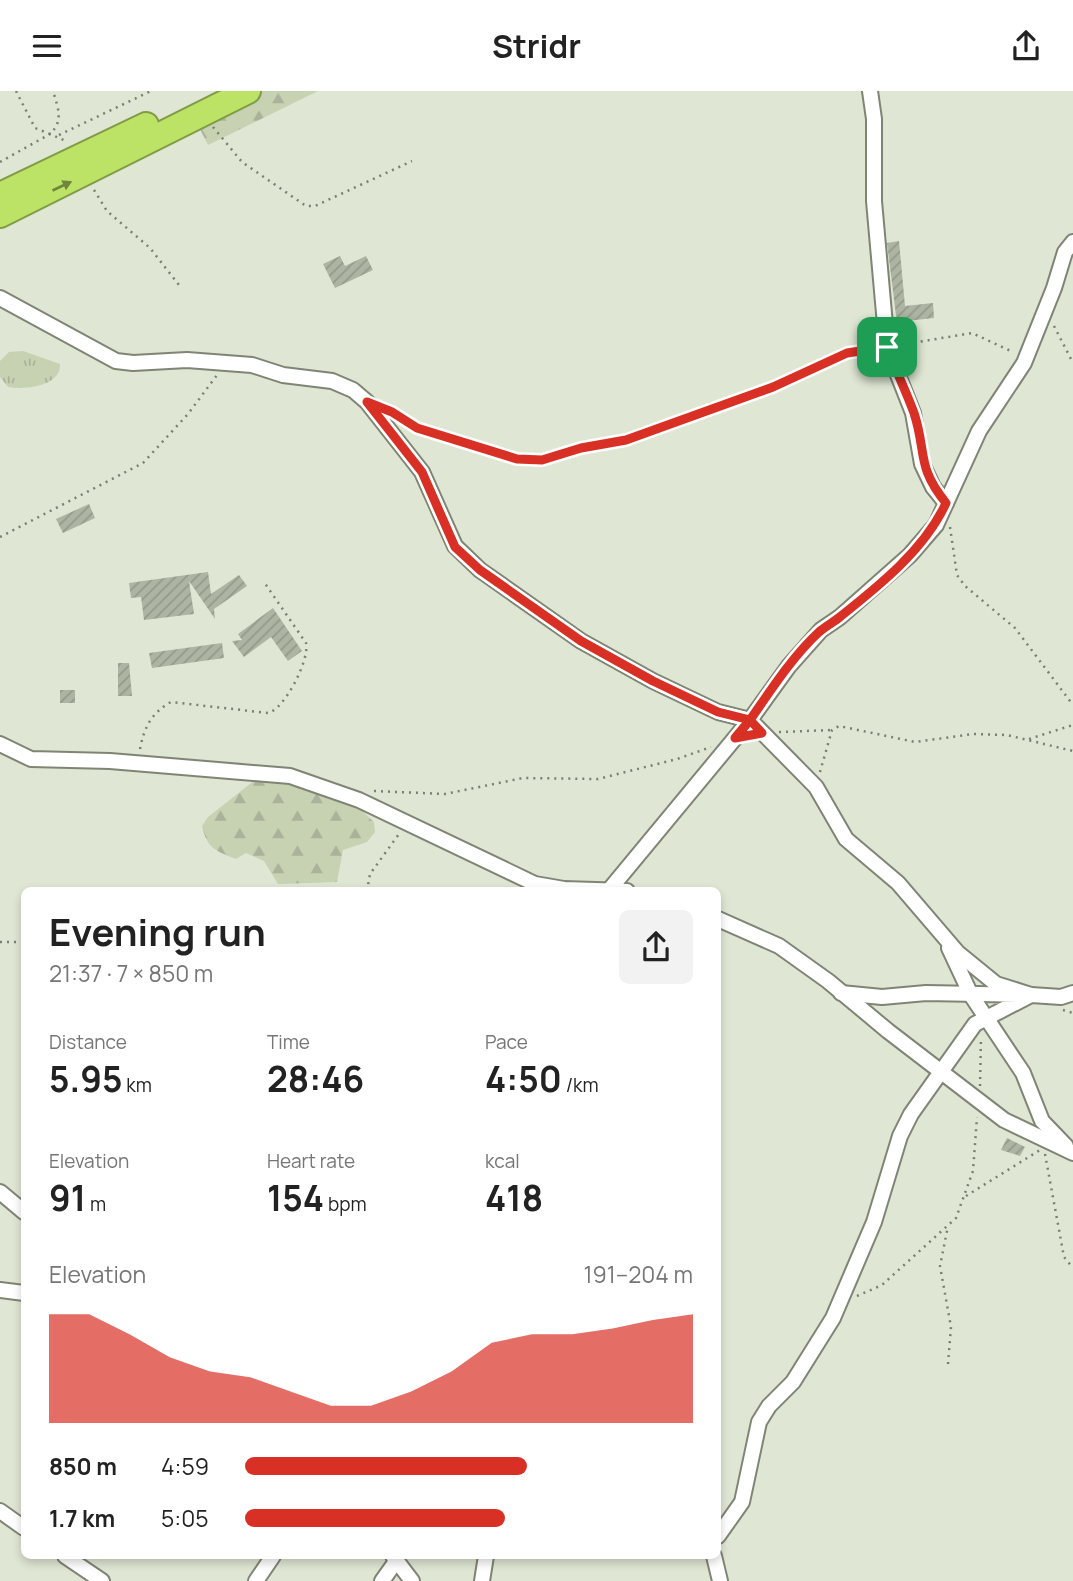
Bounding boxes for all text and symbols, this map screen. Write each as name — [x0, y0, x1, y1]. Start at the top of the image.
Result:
text: Stridr — [492, 24, 581, 68]
icon: menu — [28, 27, 66, 65]
icon: share — [1007, 27, 1045, 65]
one-way arrow — [52, 180, 72, 191]
pin — [857, 317, 917, 377]
icon: arrive — [868, 328, 906, 366]
text: Evening run — [49, 905, 266, 957]
button: share — [619, 910, 693, 984]
text: 21:37 · 7 × 850 m — [49, 957, 213, 989]
text: Distance — [49, 1029, 127, 1055]
text: Time — [267, 1029, 310, 1055]
text: Pace — [485, 1029, 528, 1055]
text: 5.95 — [49, 1055, 122, 1103]
text: 28:46 — [267, 1055, 364, 1103]
text: 4:50 — [485, 1055, 562, 1103]
text: km — [122, 1072, 152, 1098]
text: /km — [562, 1072, 599, 1098]
text: Elevation — [49, 1148, 129, 1174]
text: Heart rate — [267, 1148, 355, 1174]
text: kcal — [485, 1148, 520, 1174]
text: 91 — [49, 1174, 86, 1222]
text: 154 — [267, 1174, 324, 1222]
text: 418 — [485, 1174, 543, 1222]
text: m — [86, 1191, 106, 1217]
text: bpm — [324, 1191, 367, 1217]
text: Elevation — [49, 1258, 146, 1290]
text: 191–204 m — [584, 1258, 693, 1290]
text: 850 m — [49, 1450, 117, 1482]
text: 4:59 — [161, 1450, 209, 1482]
text: 1.7 km — [49, 1502, 115, 1534]
text: 5:05 — [161, 1502, 208, 1534]

